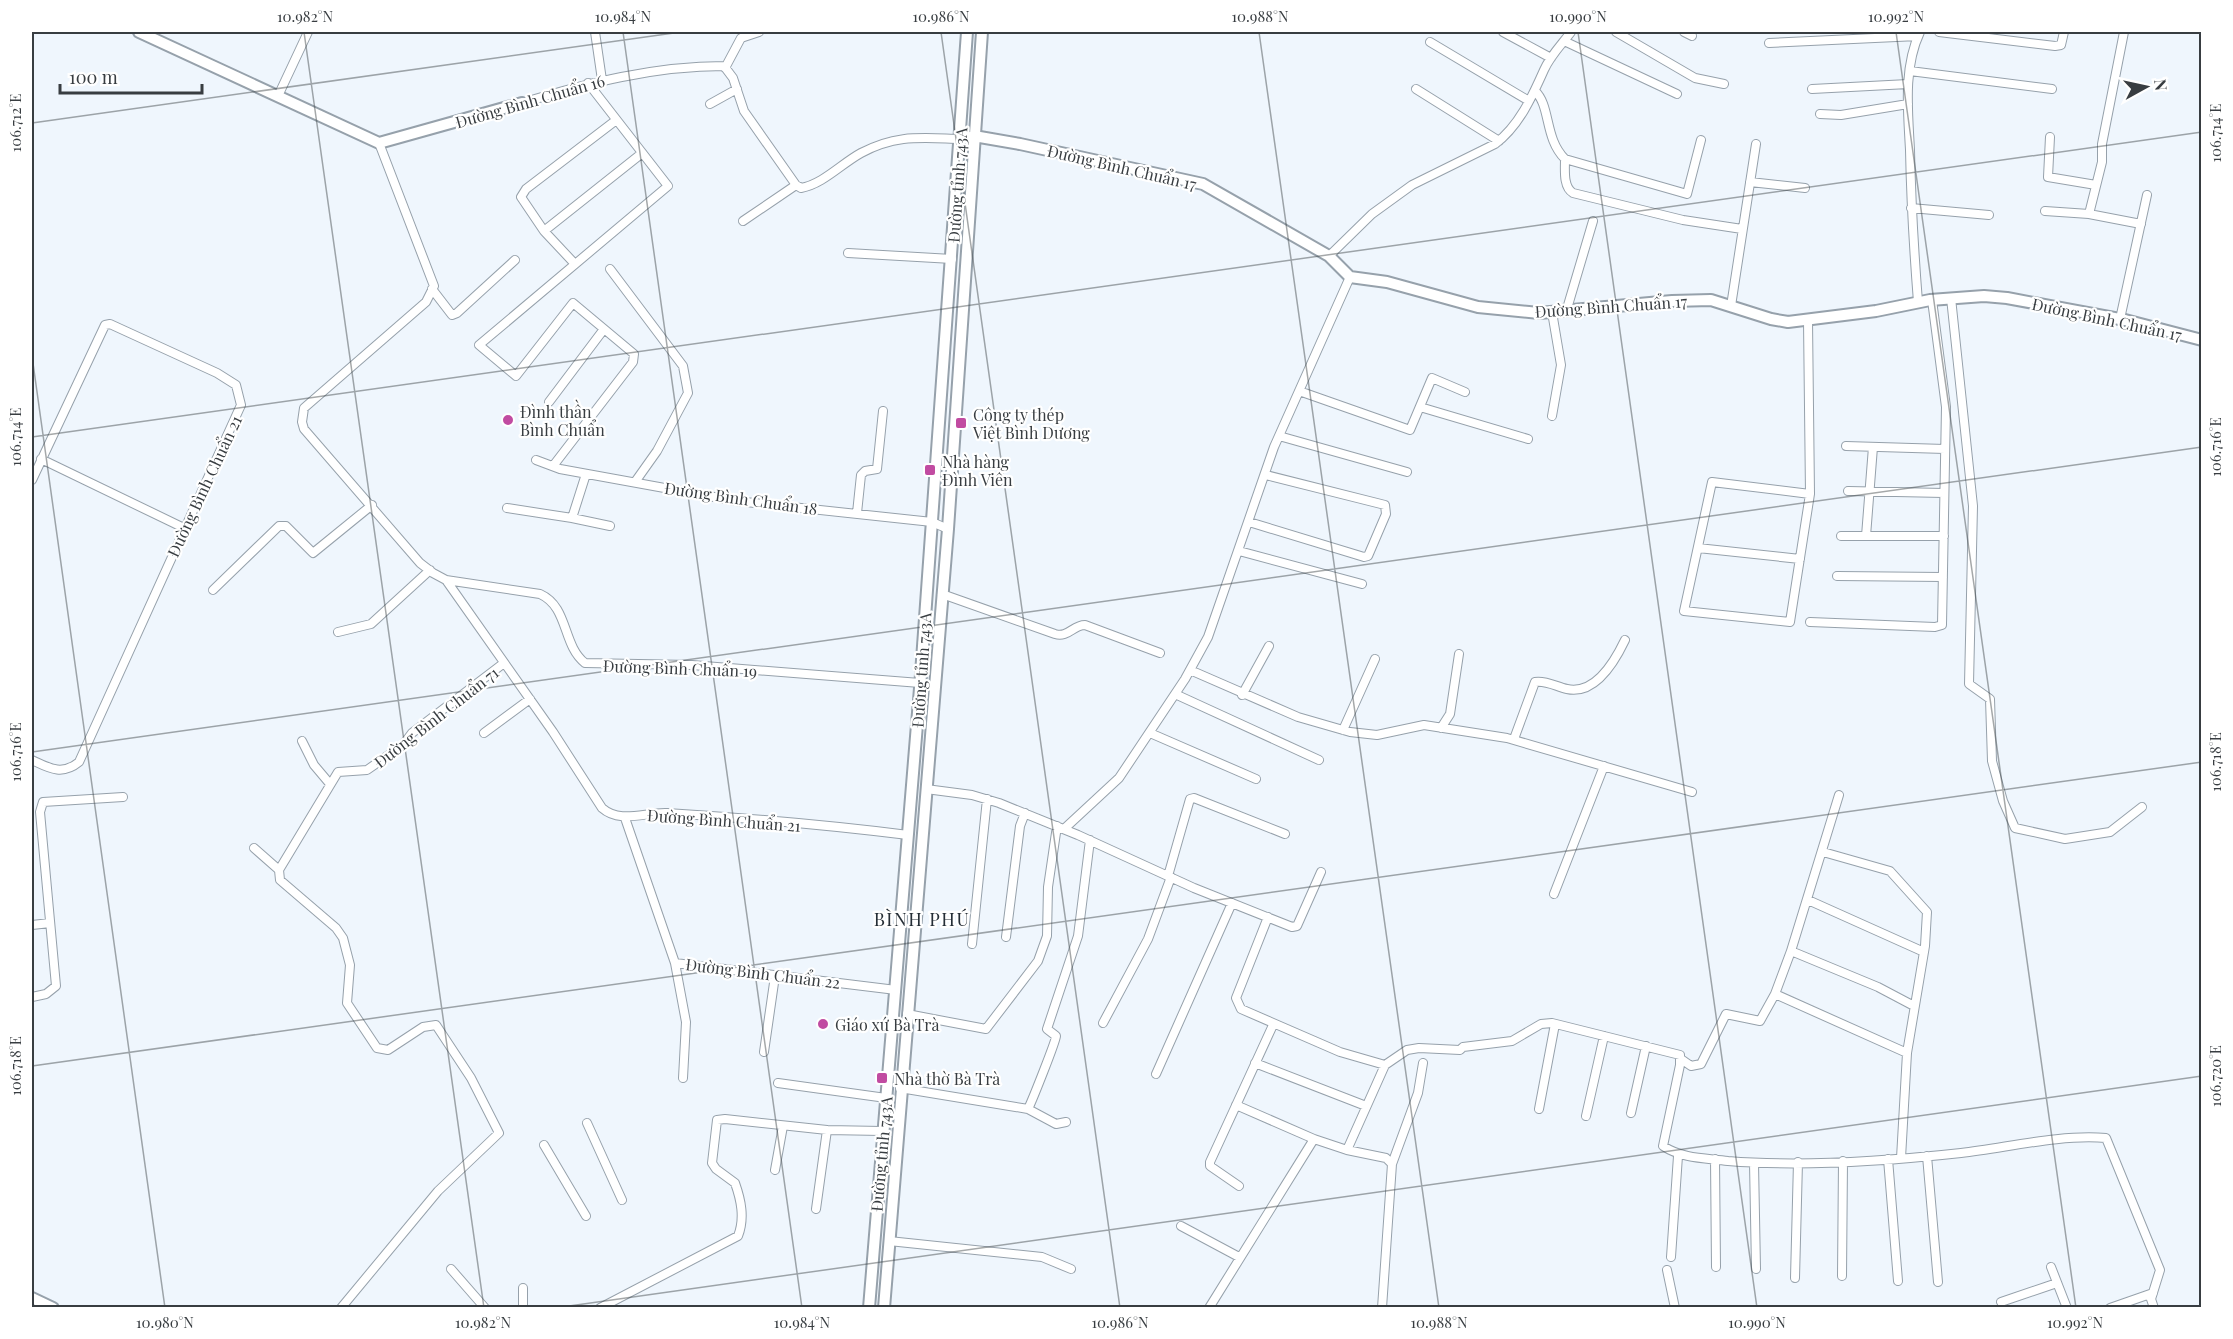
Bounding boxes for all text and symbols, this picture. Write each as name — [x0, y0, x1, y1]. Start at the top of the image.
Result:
text: 10.982°N — [277, 6, 334, 26]
text: 10.984°N — [595, 6, 652, 26]
text: 10.986°N — [913, 6, 970, 26]
text: 10.988°N — [1231, 6, 1289, 26]
text: 10.990°N — [1549, 6, 1607, 26]
text: 10.992°N — [1868, 6, 1924, 26]
scale bar — [60, 57, 202, 95]
north arrow — [2116, 57, 2176, 117]
text: 100 m — [69, 65, 118, 89]
street label: Đường Bình Chuẩn 16 — [453, 70, 607, 132]
text: N — [2150, 78, 2173, 92]
text: 106.712°E — [5, 94, 25, 152]
text: 106.714°E — [2205, 104, 2225, 162]
street label: Đường tỉnh 743A — [942, 126, 972, 243]
street label: Đường Bình Chuẩn 17 — [1045, 140, 1199, 195]
street label: Đường Bình Chuẩn 17 — [1534, 290, 1688, 322]
street label: Đường Bình Chuẩn 17 — [2030, 293, 2184, 345]
place label: Đình thần Bình Chuẩn — [520, 399, 605, 440]
place label: Công ty thép Việt Bình Dương — [972, 404, 1090, 443]
text: 106.714°E — [5, 408, 25, 466]
street label: Đường Bình Chuẩn 21 — [162, 412, 246, 560]
marker: Đình thần Bình Chuẩn — [501, 413, 515, 427]
marker: Công ty thép Việt Bình Dương — [954, 416, 968, 430]
text: 106.716°E — [2205, 417, 2225, 477]
place label: Nhà hàng Đình Viên — [942, 451, 1013, 490]
marker: Nhà hàng Đình Viên — [923, 463, 937, 477]
street label: Đường Bình Chuẩn 18 — [663, 477, 819, 519]
street label: Đường tỉnh 743A — [906, 611, 936, 728]
street label: Đường Bình Chuẩn 19 — [603, 655, 757, 681]
street label: Đường Bình Chuẩn 71 — [369, 662, 503, 772]
text: 106.716°E — [5, 722, 25, 782]
text: 106.718°E — [2205, 732, 2225, 792]
street label: Đường Bình Chuẩn 21 — [647, 804, 802, 836]
district label: BÌNH PHÚ — [874, 907, 970, 931]
street label: Đường Bình Chuẩn 22 — [685, 953, 841, 993]
place label: Giáo xứ Bà Trà — [835, 1014, 939, 1035]
marker: Giáo xứ Bà Trà — [816, 1017, 830, 1031]
text: 106.718°E — [5, 1036, 25, 1096]
text: 106.720°E — [2205, 1045, 2225, 1107]
place label: Nhà thờ Bà Trà — [894, 1068, 1000, 1089]
marker: Nhà thờ Bà Trà — [875, 1071, 889, 1085]
street label: Đường tỉnh 743A — [866, 1095, 897, 1212]
text: 10.980°N — [136, 1312, 194, 1332]
text: 10.982°N — [455, 1312, 512, 1332]
text: 10.984°N — [774, 1312, 831, 1332]
text: 10.986°N — [1092, 1312, 1149, 1332]
text: 10.988°N — [1410, 1312, 1468, 1332]
text: 10.990°N — [1728, 1312, 1786, 1332]
text: 10.992°N — [2047, 1312, 2103, 1332]

